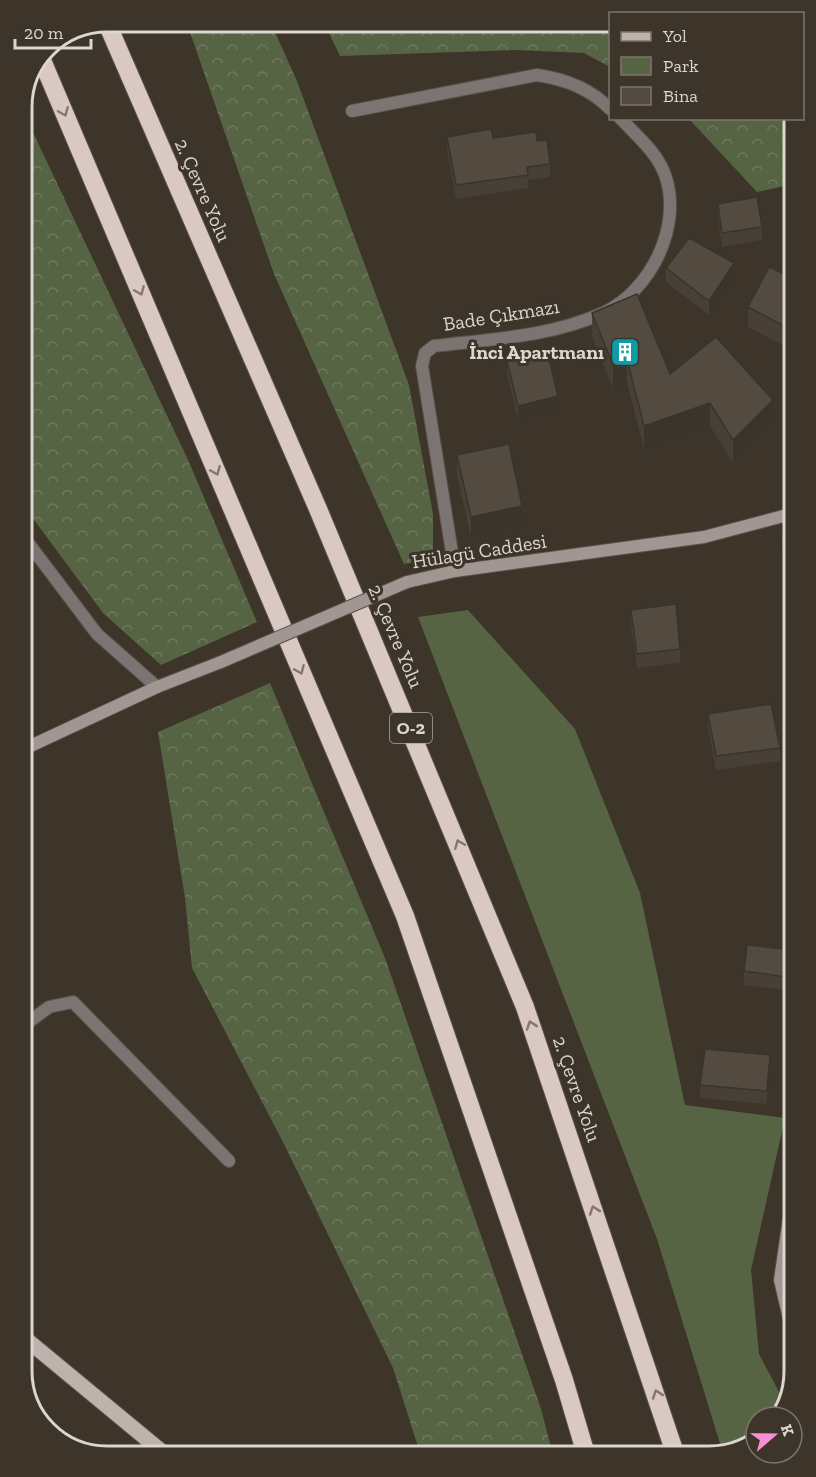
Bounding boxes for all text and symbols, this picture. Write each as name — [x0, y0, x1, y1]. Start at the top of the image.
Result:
scale bar — [15, 12, 92, 50]
legend — [609, 12, 804, 120]
text: 20 m — [24, 22, 64, 44]
text: Yol — [662, 25, 687, 47]
text: Park — [663, 55, 699, 77]
text: Bina — [663, 85, 698, 107]
one-way arrow — [57, 105, 69, 116]
street label: 2. Çevre Yolu — [170, 135, 236, 245]
one-way arrow — [133, 285, 145, 296]
street label: Bade Çıkmazı — [441, 294, 561, 336]
building icon: İnci Apartmanı — [609, 336, 641, 368]
place label: İnci Apartmanı — [469, 340, 604, 364]
one-way arrow — [209, 464, 221, 475]
street label: Hülagü Caddesi — [410, 528, 548, 573]
street label: 2. Çevre Yolu — [363, 581, 429, 691]
one-way arrow — [293, 663, 305, 674]
road number: O-2 — [390, 713, 432, 743]
one-way arrow — [454, 839, 466, 850]
one-way arrow — [526, 1020, 539, 1031]
street label: 2. Çevre Yolu — [548, 1033, 606, 1145]
one-way arrow — [589, 1205, 602, 1215]
one-way arrow — [652, 1389, 665, 1400]
north arrow — [744, 1405, 804, 1465]
text: K — [777, 1422, 798, 1439]

